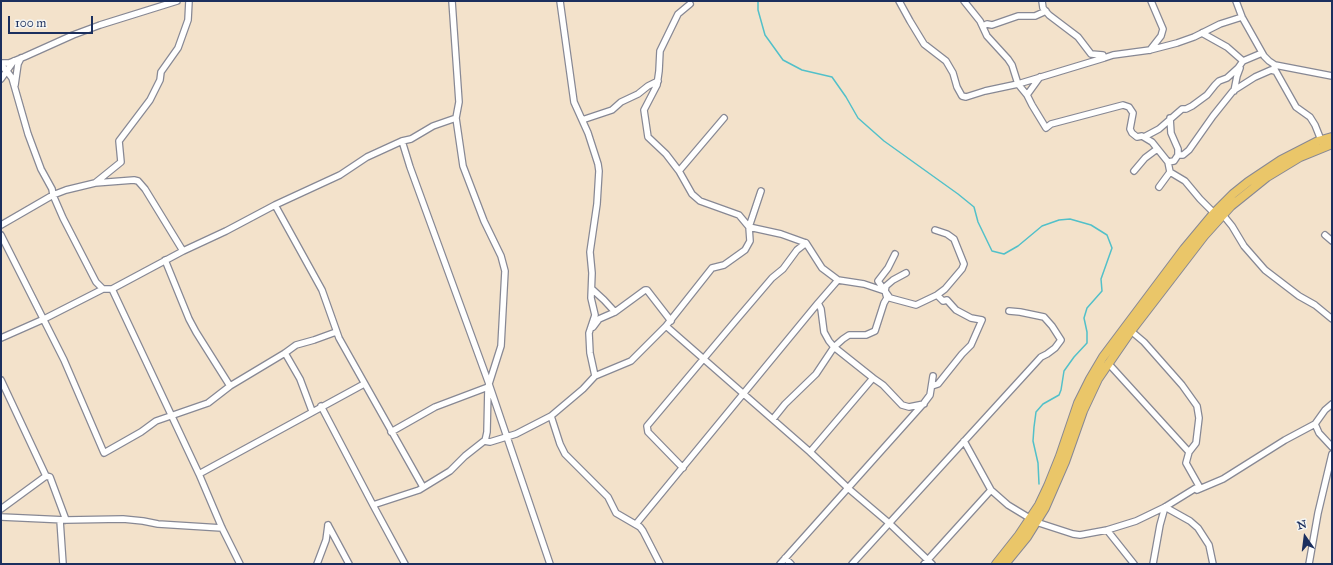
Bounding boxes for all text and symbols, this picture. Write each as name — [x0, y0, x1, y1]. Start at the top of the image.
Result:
scale bar — [10, 8, 95, 34]
text: 100 m — [15, 16, 46, 30]
north arrow — [1285, 517, 1325, 557]
text: N — [1296, 517, 1308, 532]

